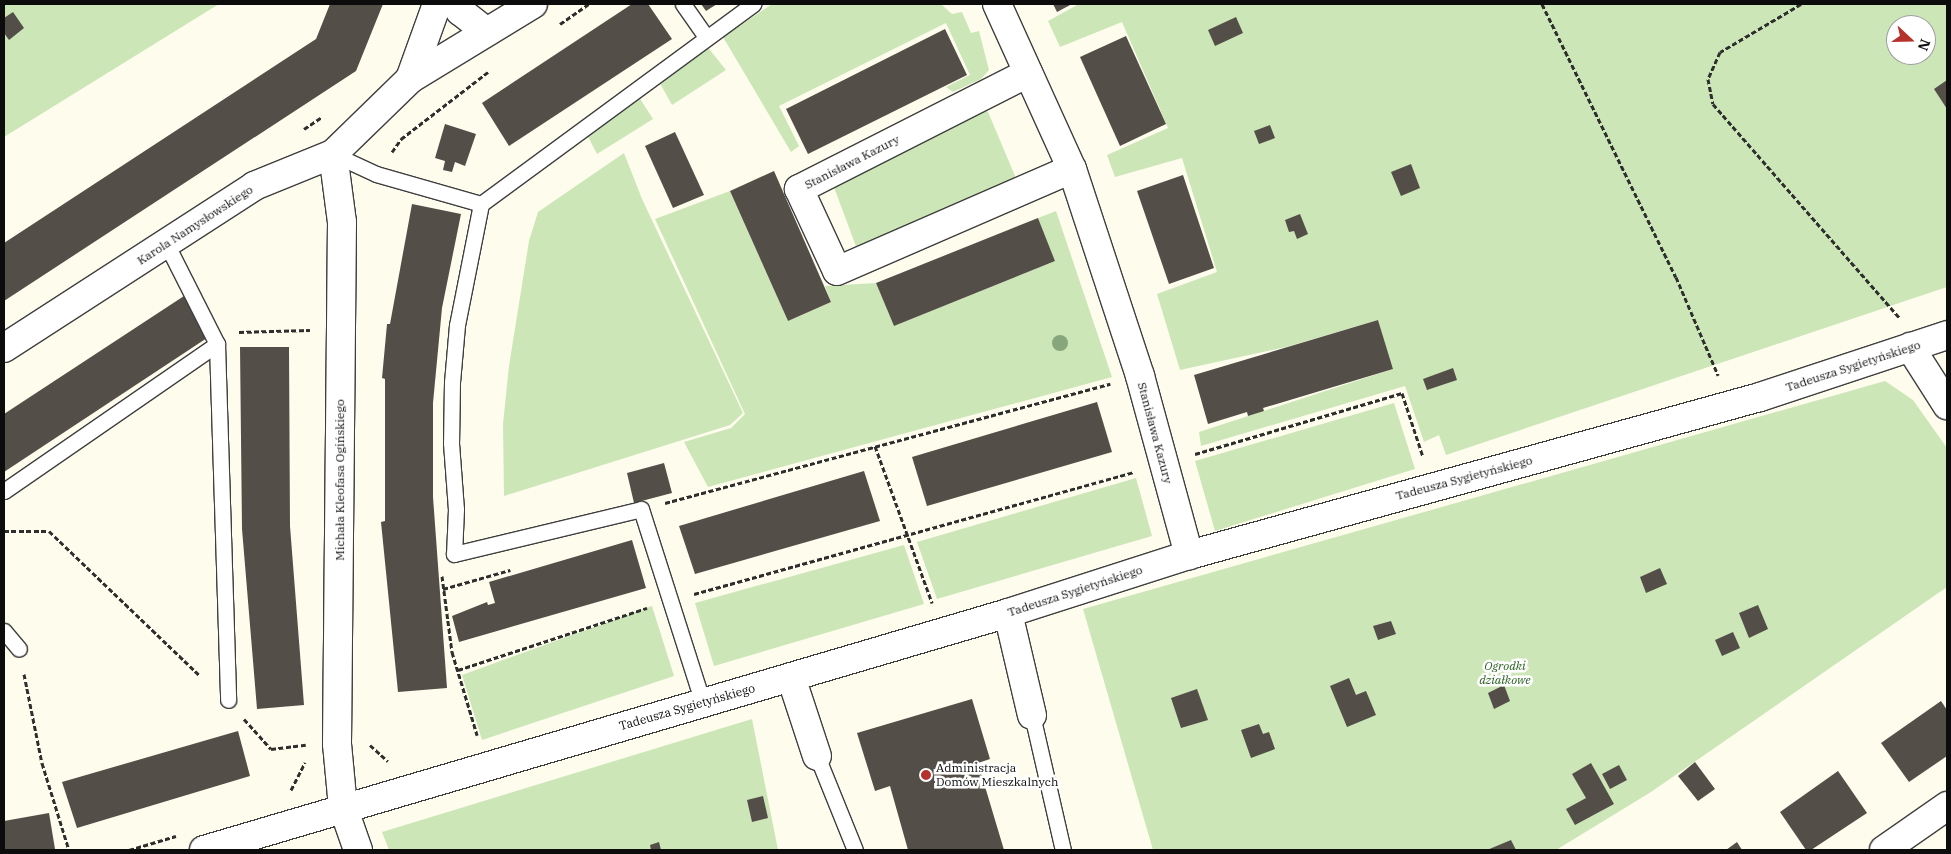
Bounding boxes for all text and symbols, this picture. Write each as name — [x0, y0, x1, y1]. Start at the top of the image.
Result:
north arrow — [1886, 15, 1936, 65]
text: N — [1914, 37, 1934, 53]
street label: Stanisława Kazury — [802, 132, 902, 192]
street label: Karola Namysłowskiego — [134, 182, 256, 268]
street label: Tadeusza Sygietyńskiego — [1784, 337, 1922, 395]
street label: Stanisława Kazury — [1135, 381, 1175, 485]
street label: Michała Kleofasa Ogińskiego — [333, 399, 347, 561]
street label: Tadeusza Sygietyńskiego — [1394, 453, 1534, 503]
street label: Tadeusza Sygietyńskiego — [1006, 562, 1144, 620]
park label: Ogrodki działkowe — [1479, 659, 1531, 687]
street label: Tadeusza Sygietyńskiego — [617, 681, 757, 733]
place label: Administracja Domów Mieszkalnych — [936, 761, 1058, 789]
marker: Administracja Domów Mieszkalnych — [920, 769, 932, 781]

